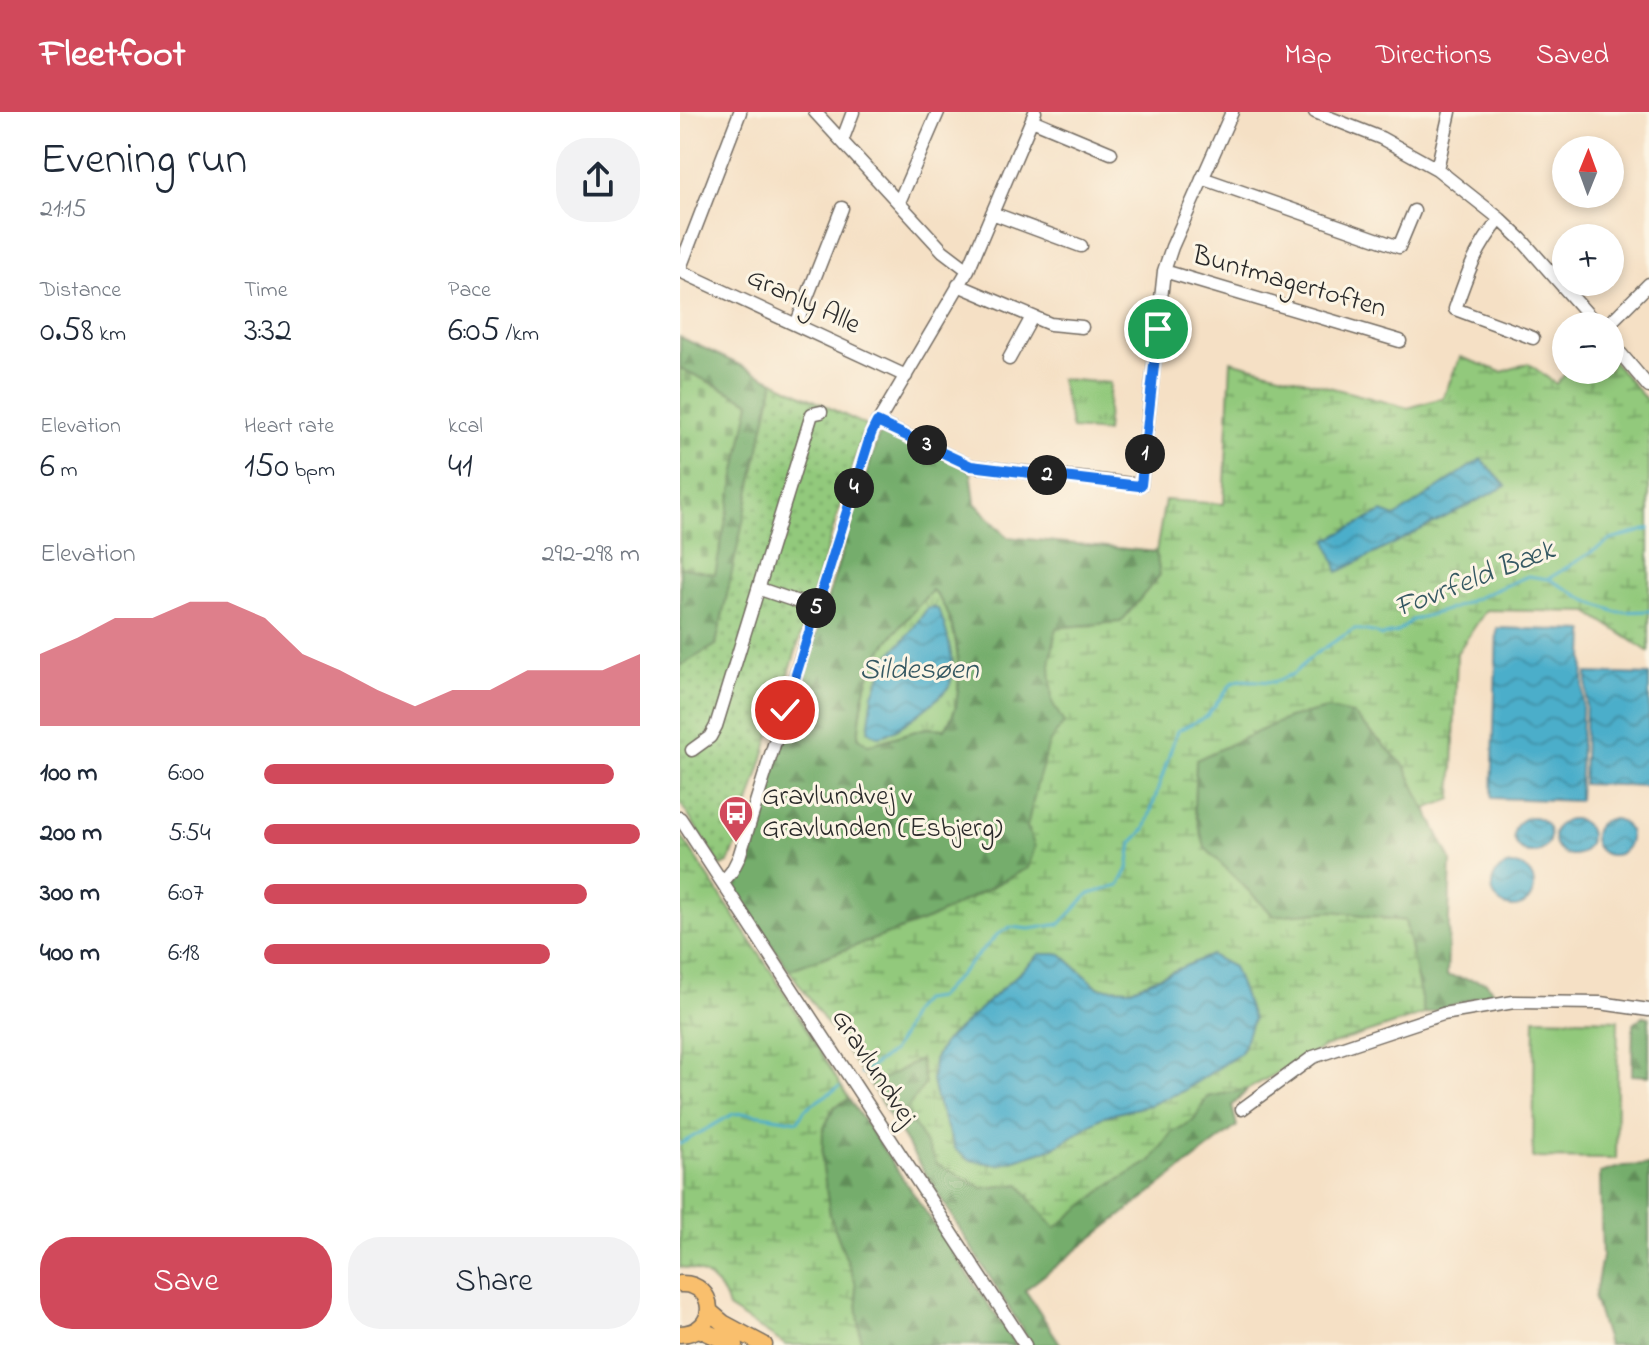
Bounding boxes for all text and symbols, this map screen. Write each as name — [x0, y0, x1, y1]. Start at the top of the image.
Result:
text: Fleetfoot — [40, 28, 185, 84]
text: Map — [1284, 36, 1332, 77]
text: Directions — [1376, 36, 1492, 77]
text: Saved — [1536, 36, 1609, 77]
text: Evening run — [40, 129, 247, 193]
north arrow — [1552, 136, 1624, 208]
map controls — [1552, 136, 1624, 384]
button: share — [556, 138, 640, 222]
text: 21:15 — [40, 191, 87, 229]
button: + — [1552, 224, 1624, 296]
street label: Buntmagertoften — [1186, 235, 1391, 330]
street label: Granly Alle — [739, 258, 867, 346]
text: Distance — [40, 275, 121, 307]
text: Time — [244, 275, 288, 307]
text: Pace — [448, 275, 491, 307]
pin — [1124, 295, 1192, 363]
text: 0.58 — [40, 307, 94, 357]
text: 3:32 — [244, 307, 292, 357]
text: 6:05 — [448, 307, 500, 357]
icon: arrive — [1136, 307, 1180, 351]
button: − — [1552, 312, 1624, 384]
text: km — [94, 319, 126, 351]
text: /km — [500, 319, 539, 351]
text: Elevation — [40, 411, 121, 443]
text: Heart rate — [244, 411, 334, 443]
text: kcal — [448, 411, 483, 443]
pin: 3 — [907, 425, 947, 465]
text: 3 — [922, 429, 932, 461]
pin: 1 — [1125, 434, 1165, 474]
text: 1 — [1142, 438, 1149, 470]
text: 6 — [40, 443, 55, 493]
text: 150 — [244, 443, 289, 493]
text: 41 — [448, 443, 473, 493]
text: m — [55, 455, 78, 487]
text: bpm — [289, 455, 335, 487]
pin: 2 — [1027, 455, 1067, 495]
text: 2 — [1042, 459, 1052, 491]
pin: 4 — [834, 468, 874, 508]
text: 4 — [849, 472, 859, 504]
water label: Fovrfeld Bæk — [1388, 529, 1563, 631]
text: Elevation — [40, 536, 136, 574]
text: 292–298 m — [542, 536, 640, 574]
pin: 5 — [796, 588, 836, 628]
text: 5 — [810, 592, 822, 624]
water label: Sildesøen — [859, 649, 980, 693]
pin — [751, 676, 819, 744]
icon: check — [763, 688, 807, 732]
text: 100 m — [40, 755, 97, 793]
text: 6:00 — [168, 755, 204, 793]
place label: Gravlundvej v Gravlunden (Esbjerg) — [762, 777, 1003, 850]
bus stop icon: Gravlundvej v Gravlunden (Esbjerg) — [717, 794, 755, 844]
text: 200 m — [40, 815, 102, 853]
text: 5:54 — [168, 815, 211, 853]
text: 300 m — [40, 875, 100, 913]
text: 6:07 — [168, 875, 204, 913]
text: 400 m — [40, 935, 100, 973]
text: 6:18 — [168, 935, 200, 973]
street label: Gravlundvej — [820, 1001, 927, 1136]
button: Save — [40, 1237, 332, 1329]
button: Share — [348, 1237, 640, 1329]

